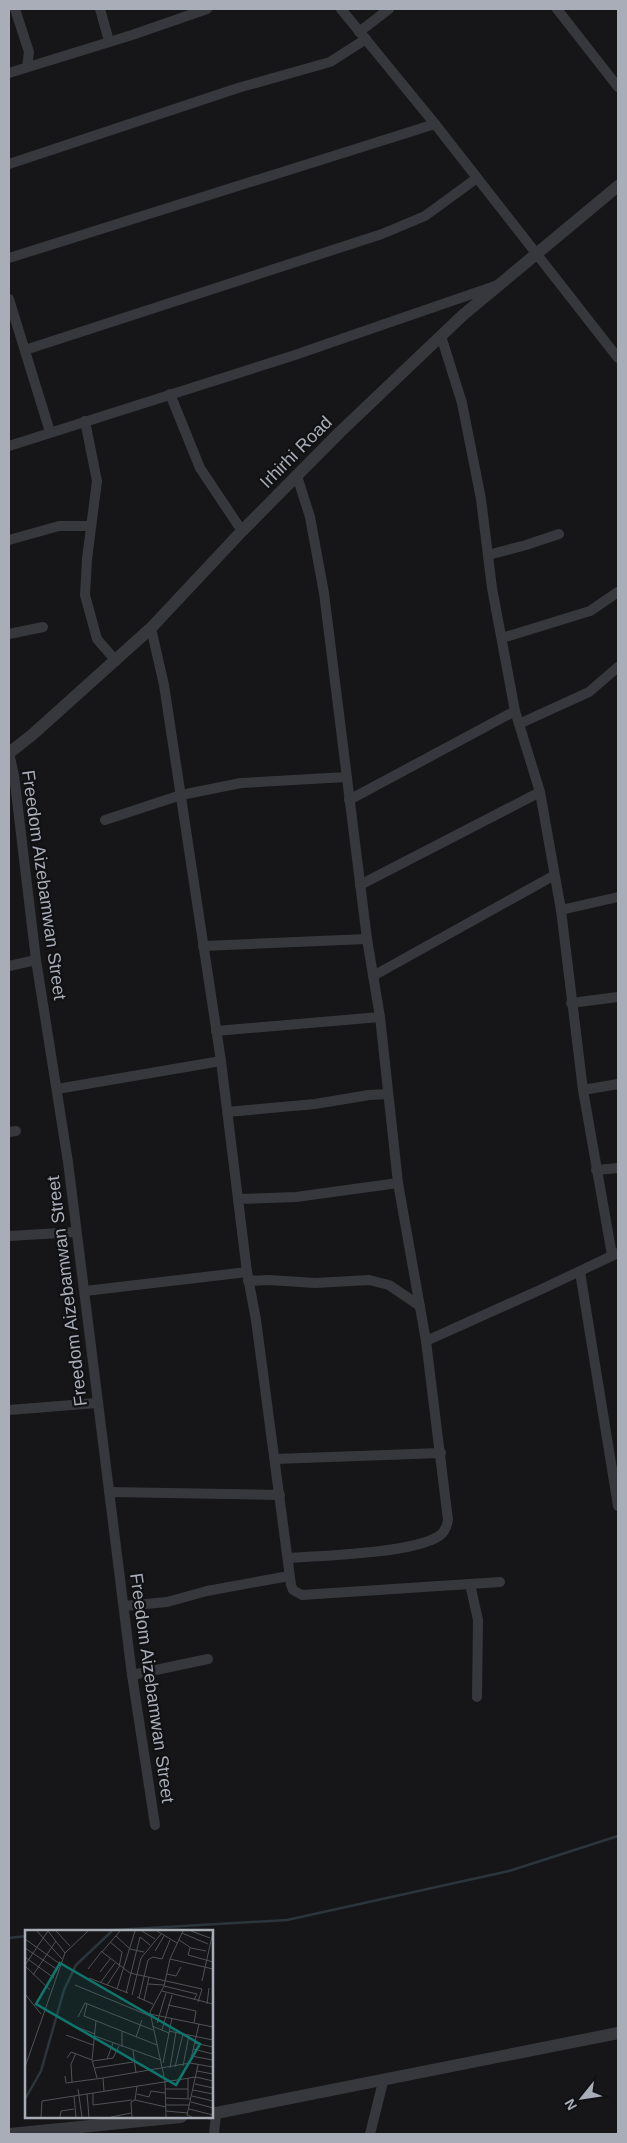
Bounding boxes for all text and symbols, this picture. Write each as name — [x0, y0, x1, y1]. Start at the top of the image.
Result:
street label: Irhirhi Road — [256, 412, 336, 492]
street label: Freedom Aizebamwan Street — [18, 769, 70, 1001]
street label: Freedom Aizebamwan Street — [43, 1175, 91, 1407]
street label: Freedom Aizebamwan Street — [126, 1572, 178, 1804]
inset map — [25, 1930, 212, 2118]
north arrow — [557, 2073, 607, 2123]
text: N — [561, 2096, 580, 2113]

